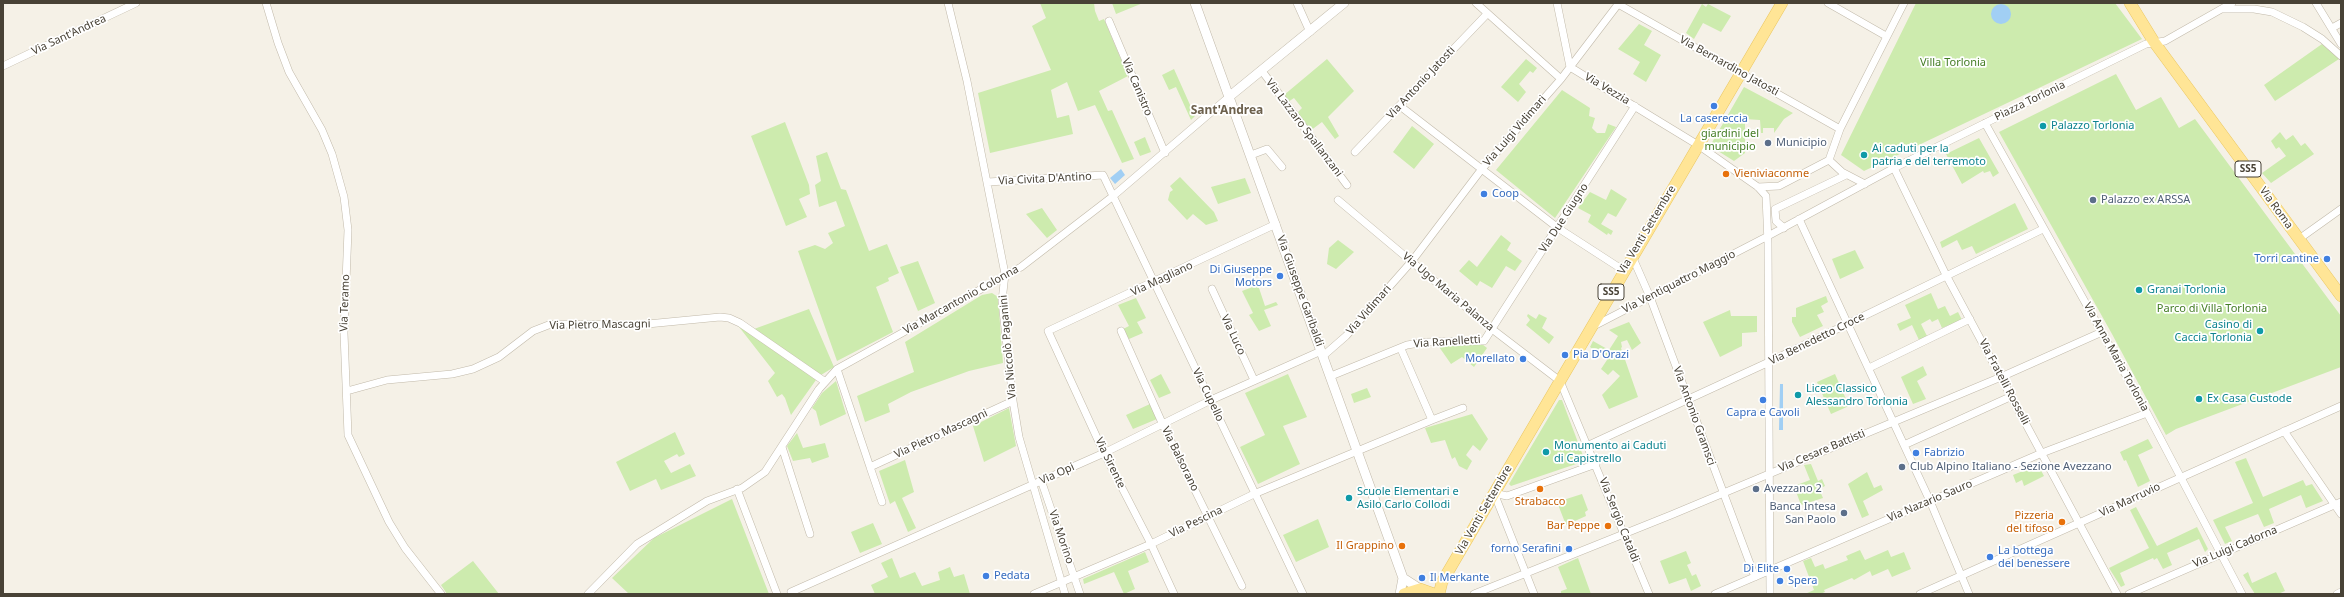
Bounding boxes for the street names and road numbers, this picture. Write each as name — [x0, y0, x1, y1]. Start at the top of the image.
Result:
street label: Via Sant'Andrea — [30, 12, 108, 58]
street label: Via Bernardino Jatosti — [1677, 33, 1781, 99]
street label: Via Antonio Jatosti — [1384, 44, 1458, 122]
street label: Via Canistro — [1119, 56, 1155, 118]
street label: Via Vezzia — [1582, 70, 1632, 108]
street label: Via Lazzaro Spallanzani — [1263, 76, 1345, 180]
street label: Piazza Torlonia — [1993, 78, 2067, 124]
street label: Via Luigi Vidimari — [1481, 93, 1549, 169]
road number: SS5 — [2235, 161, 2261, 177]
street label: Via Civita D'Antino — [998, 170, 1092, 188]
street label: Via Due Giugno — [1537, 181, 1591, 255]
street label: Via Venti Settembre — [1615, 183, 1679, 277]
street label: Via Roma — [2256, 185, 2296, 231]
street label: Via Giuseppe Garibaldi — [1274, 234, 1326, 348]
street label: Via Ventiquattro Maggio — [1620, 248, 1738, 316]
street label: Via Ugo Maria Palanza — [1400, 250, 1496, 334]
street label: Via Magliano — [1129, 259, 1195, 299]
street label: Via Marcantonio Colonna — [901, 263, 1021, 337]
street label: Via Teramo — [337, 274, 353, 332]
street label: Via Vidimari — [1344, 283, 1394, 337]
road number: SS5 — [1598, 284, 1624, 300]
street label: Via Niccolò Paganini — [997, 294, 1019, 400]
street label: Via Anna Maria Torlonia — [2081, 300, 2151, 414]
street label: Via Benedetto Croce — [1767, 310, 1867, 368]
street label: Via Luco — [1218, 313, 1248, 357]
street label: Via Pietro Mascagni — [549, 318, 651, 332]
street label: Via Ranelletti — [1413, 333, 1481, 351]
street label: Via Fratelli Rosselli — [1976, 337, 2032, 427]
street label: Via Antonio Gramsci — [1670, 365, 1718, 467]
street label: Via Cupello — [1189, 366, 1227, 424]
street label: Via Pietro Mascagni — [892, 407, 990, 461]
street label: Via Balsorano — [1159, 424, 1201, 494]
street label: Via Cesare Battisti — [1777, 427, 1867, 475]
street label: Via Sirente — [1092, 435, 1128, 491]
street label: Via Opi — [1038, 461, 1076, 487]
street label: Via Venti Settembre — [1453, 463, 1515, 557]
street label: Via Sergio Cataldi — [1596, 476, 1642, 564]
street label: Via Nazario Sauro — [1885, 477, 1975, 525]
street label: Via Marruvio — [2097, 480, 2163, 520]
street label: Via Pescina — [1167, 503, 1225, 541]
street label: Via Morino — [1046, 508, 1076, 566]
street label: Via Luigi Cadorna — [2191, 523, 2279, 571]

